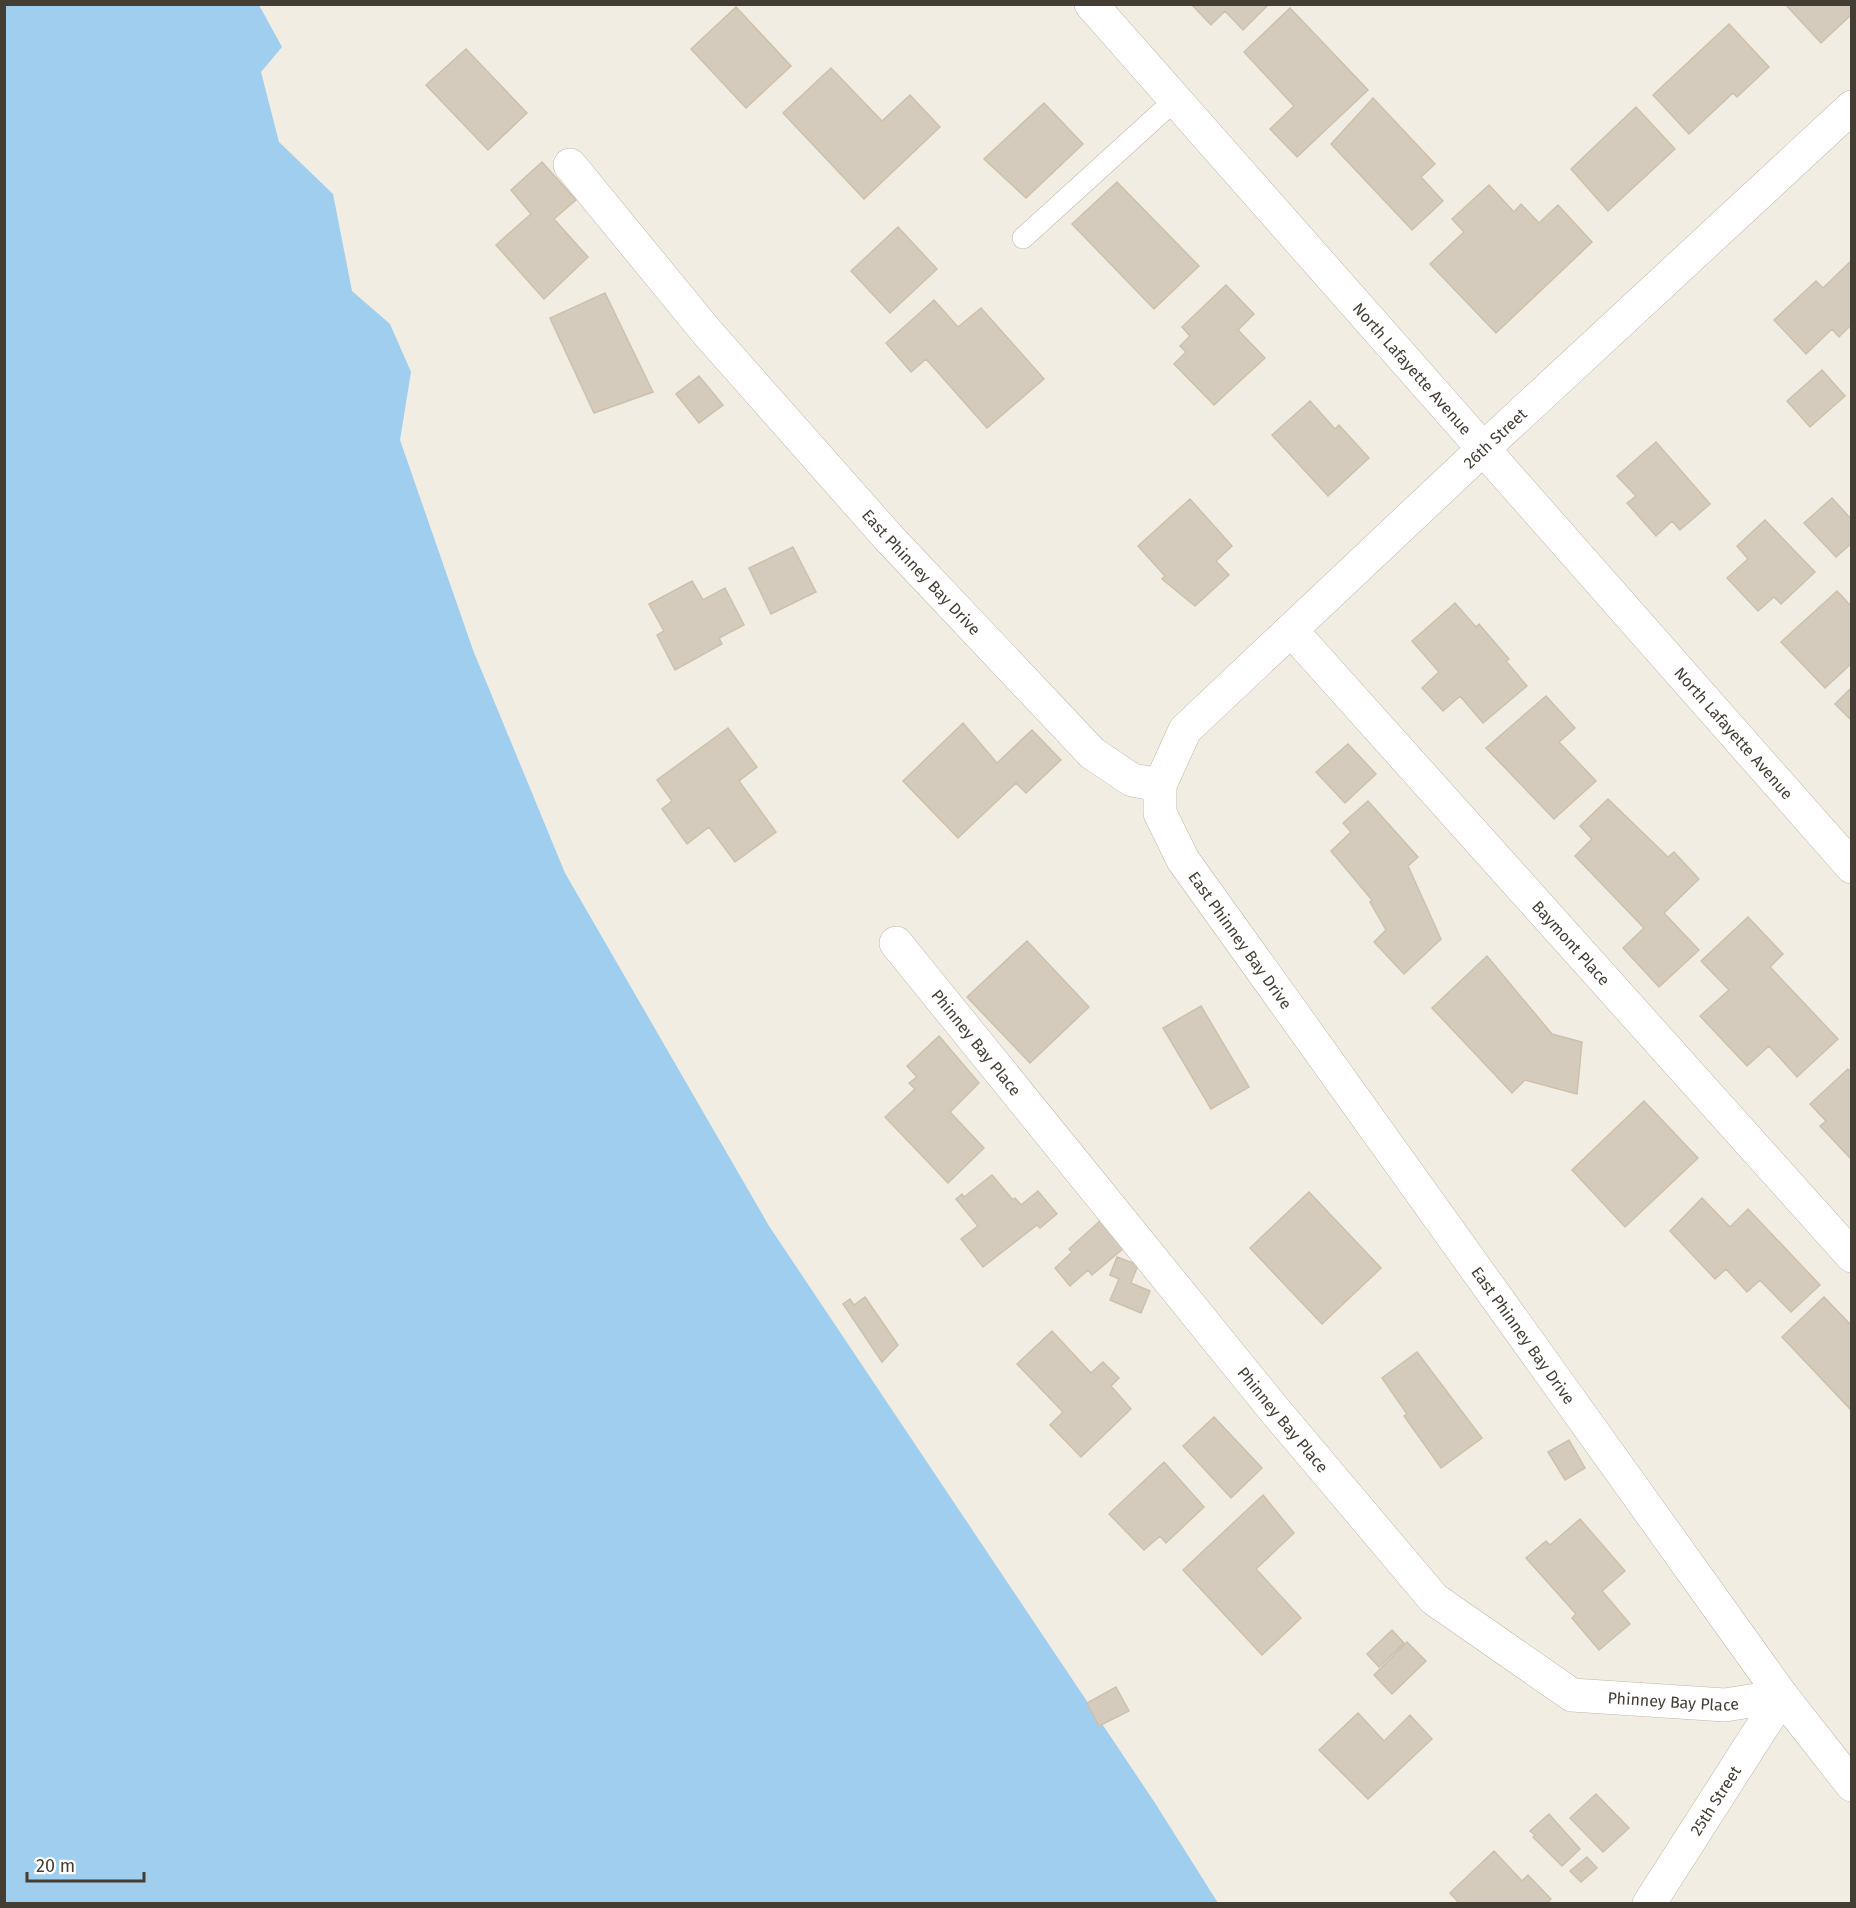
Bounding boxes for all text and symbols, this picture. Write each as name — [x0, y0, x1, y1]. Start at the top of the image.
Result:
street label: North Lafayette Avenue — [1349, 299, 1475, 439]
street label: 26th Street — [1460, 404, 1531, 472]
street label: East Phinney Bay Drive — [858, 506, 984, 639]
street label: North Lafayette Avenue — [1670, 663, 1797, 803]
street label: East Phinney Bay Drive — [1184, 868, 1296, 1013]
street label: Baymont Place — [1528, 897, 1614, 989]
street label: Phinney Bay Place — [927, 986, 1025, 1100]
street label: East Phinney Bay Drive — [1467, 1263, 1579, 1408]
street label: Phinney Bay Place — [1233, 1363, 1332, 1476]
street label: Phinney Bay Place — [1607, 1688, 1740, 1715]
street label: 25th Street — [1686, 1762, 1745, 1839]
scale bar — [27, 1845, 144, 1883]
text: 20 m — [36, 1855, 75, 1877]

